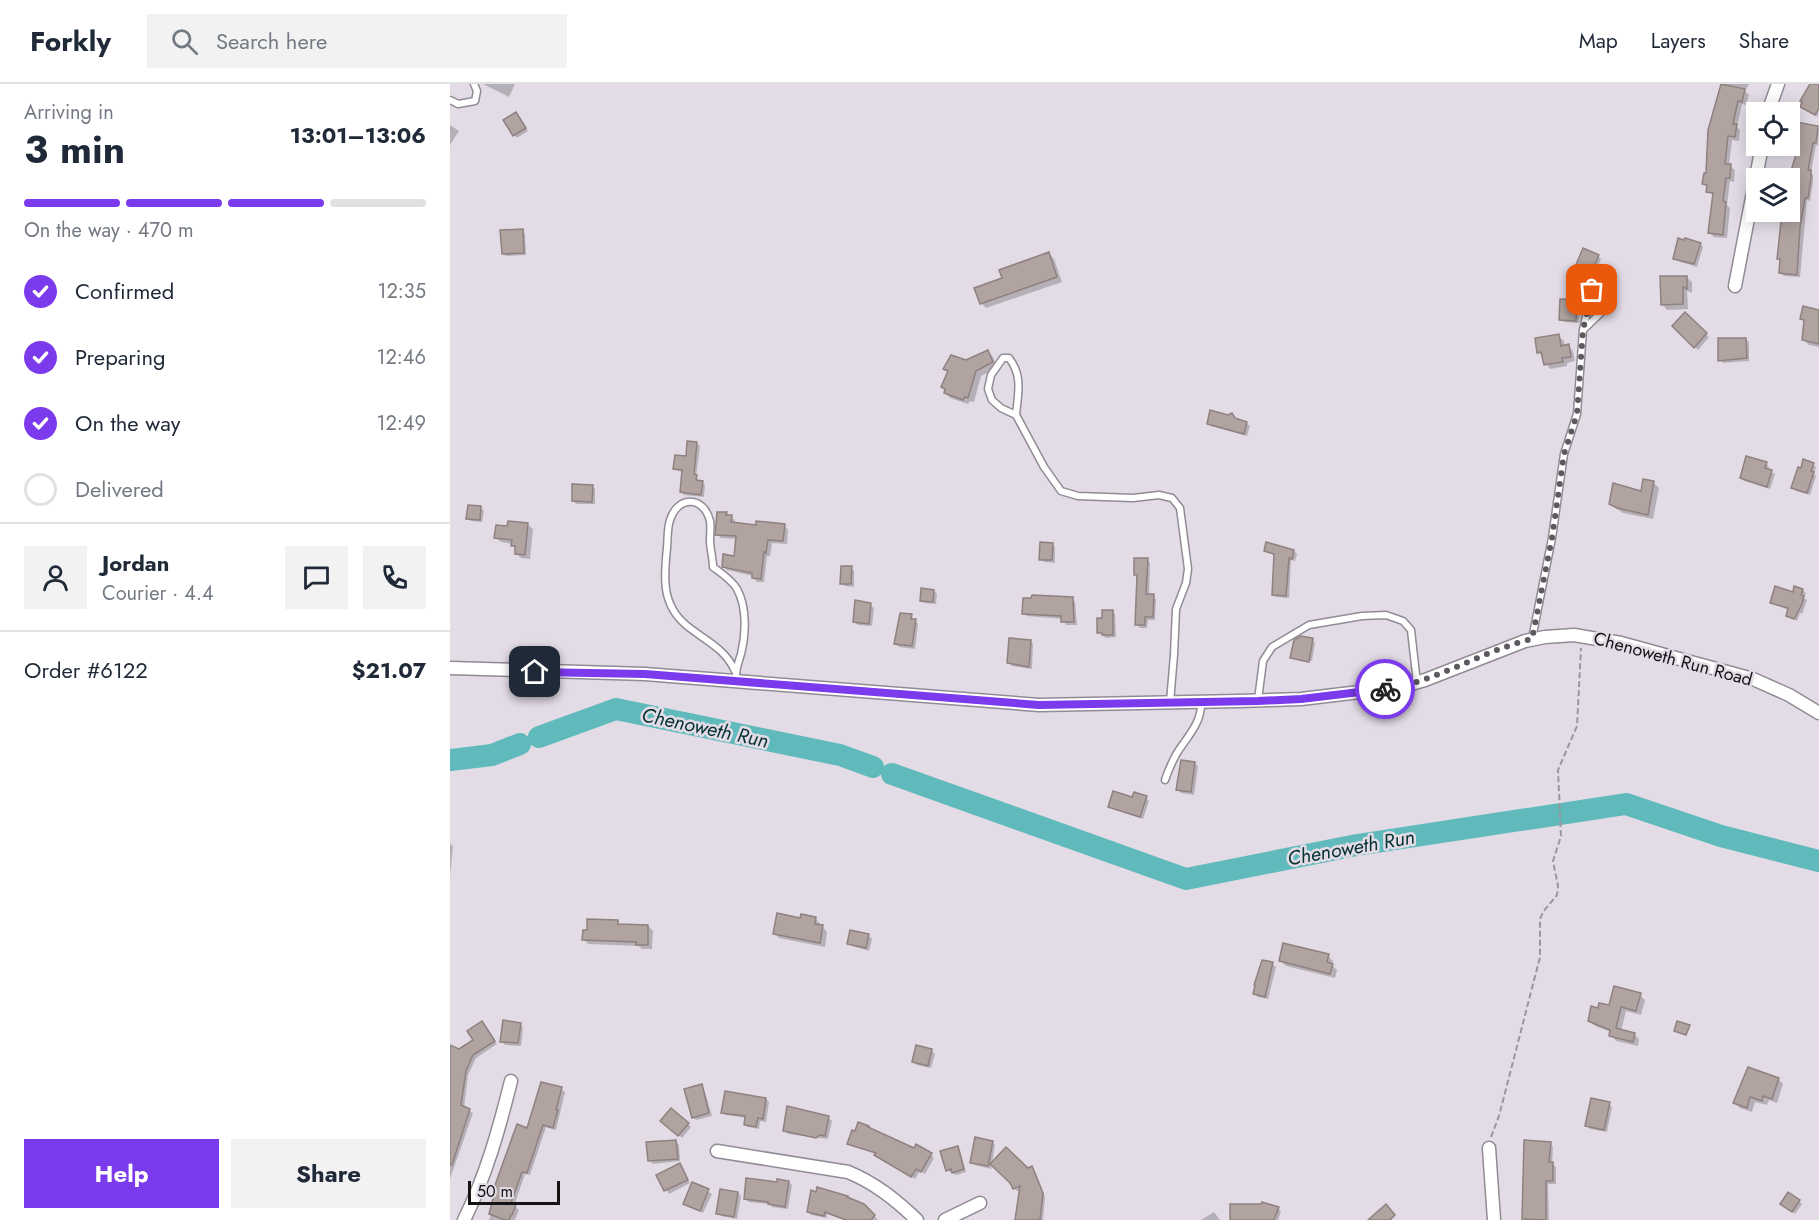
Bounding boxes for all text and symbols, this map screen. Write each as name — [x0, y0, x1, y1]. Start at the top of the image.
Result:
search box — [147, 14, 567, 68]
text: Forkly — [30, 21, 111, 62]
icon: search — [168, 25, 201, 58]
text: Search here — [216, 25, 327, 57]
text: Map — [1579, 26, 1618, 56]
text: Layers — [1651, 26, 1706, 56]
text: Share — [1739, 26, 1789, 56]
text: Arriving in — [24, 98, 114, 127]
map controls — [1746, 102, 1800, 222]
button: locate — [1746, 102, 1800, 156]
text: 13:01–13:06 — [290, 119, 426, 151]
text: 3 min — [24, 121, 125, 178]
button: layers — [1746, 168, 1800, 222]
text: On the way · 470 m — [24, 216, 194, 245]
pin — [1566, 264, 1617, 315]
icon: bag — [1575, 273, 1608, 306]
icon: check — [24, 275, 57, 308]
text: Confirmed — [75, 275, 174, 307]
text: 12:35 — [377, 277, 426, 306]
icon: check — [24, 341, 57, 374]
text: Preparing — [75, 341, 166, 373]
text: 12:46 — [376, 343, 426, 372]
icon: check — [24, 407, 57, 440]
text: On the way — [75, 407, 180, 439]
text: 12:49 — [376, 409, 426, 438]
text: Delivered — [75, 473, 164, 505]
button: person — [24, 546, 87, 609]
button: chat — [285, 546, 348, 609]
button: phone — [363, 546, 426, 609]
text: Jordan — [102, 547, 169, 579]
text: Courier · 4.4 — [102, 579, 214, 608]
street label: Chenoweth Run Road — [1591, 625, 1755, 693]
pin — [509, 646, 560, 697]
text: Order #6122 — [24, 654, 148, 686]
text: $21.07 — [352, 654, 426, 686]
icon: home — [518, 655, 551, 688]
courier — [1355, 659, 1415, 719]
icon: bike — [1369, 673, 1402, 706]
water label: Chenoweth Run — [639, 700, 771, 756]
water label: Chenoweth Run — [1285, 823, 1417, 873]
button: Help — [24, 1139, 219, 1208]
button: Share — [231, 1139, 426, 1208]
scale bar — [468, 1178, 560, 1206]
text: 50 m — [477, 1180, 513, 1203]

